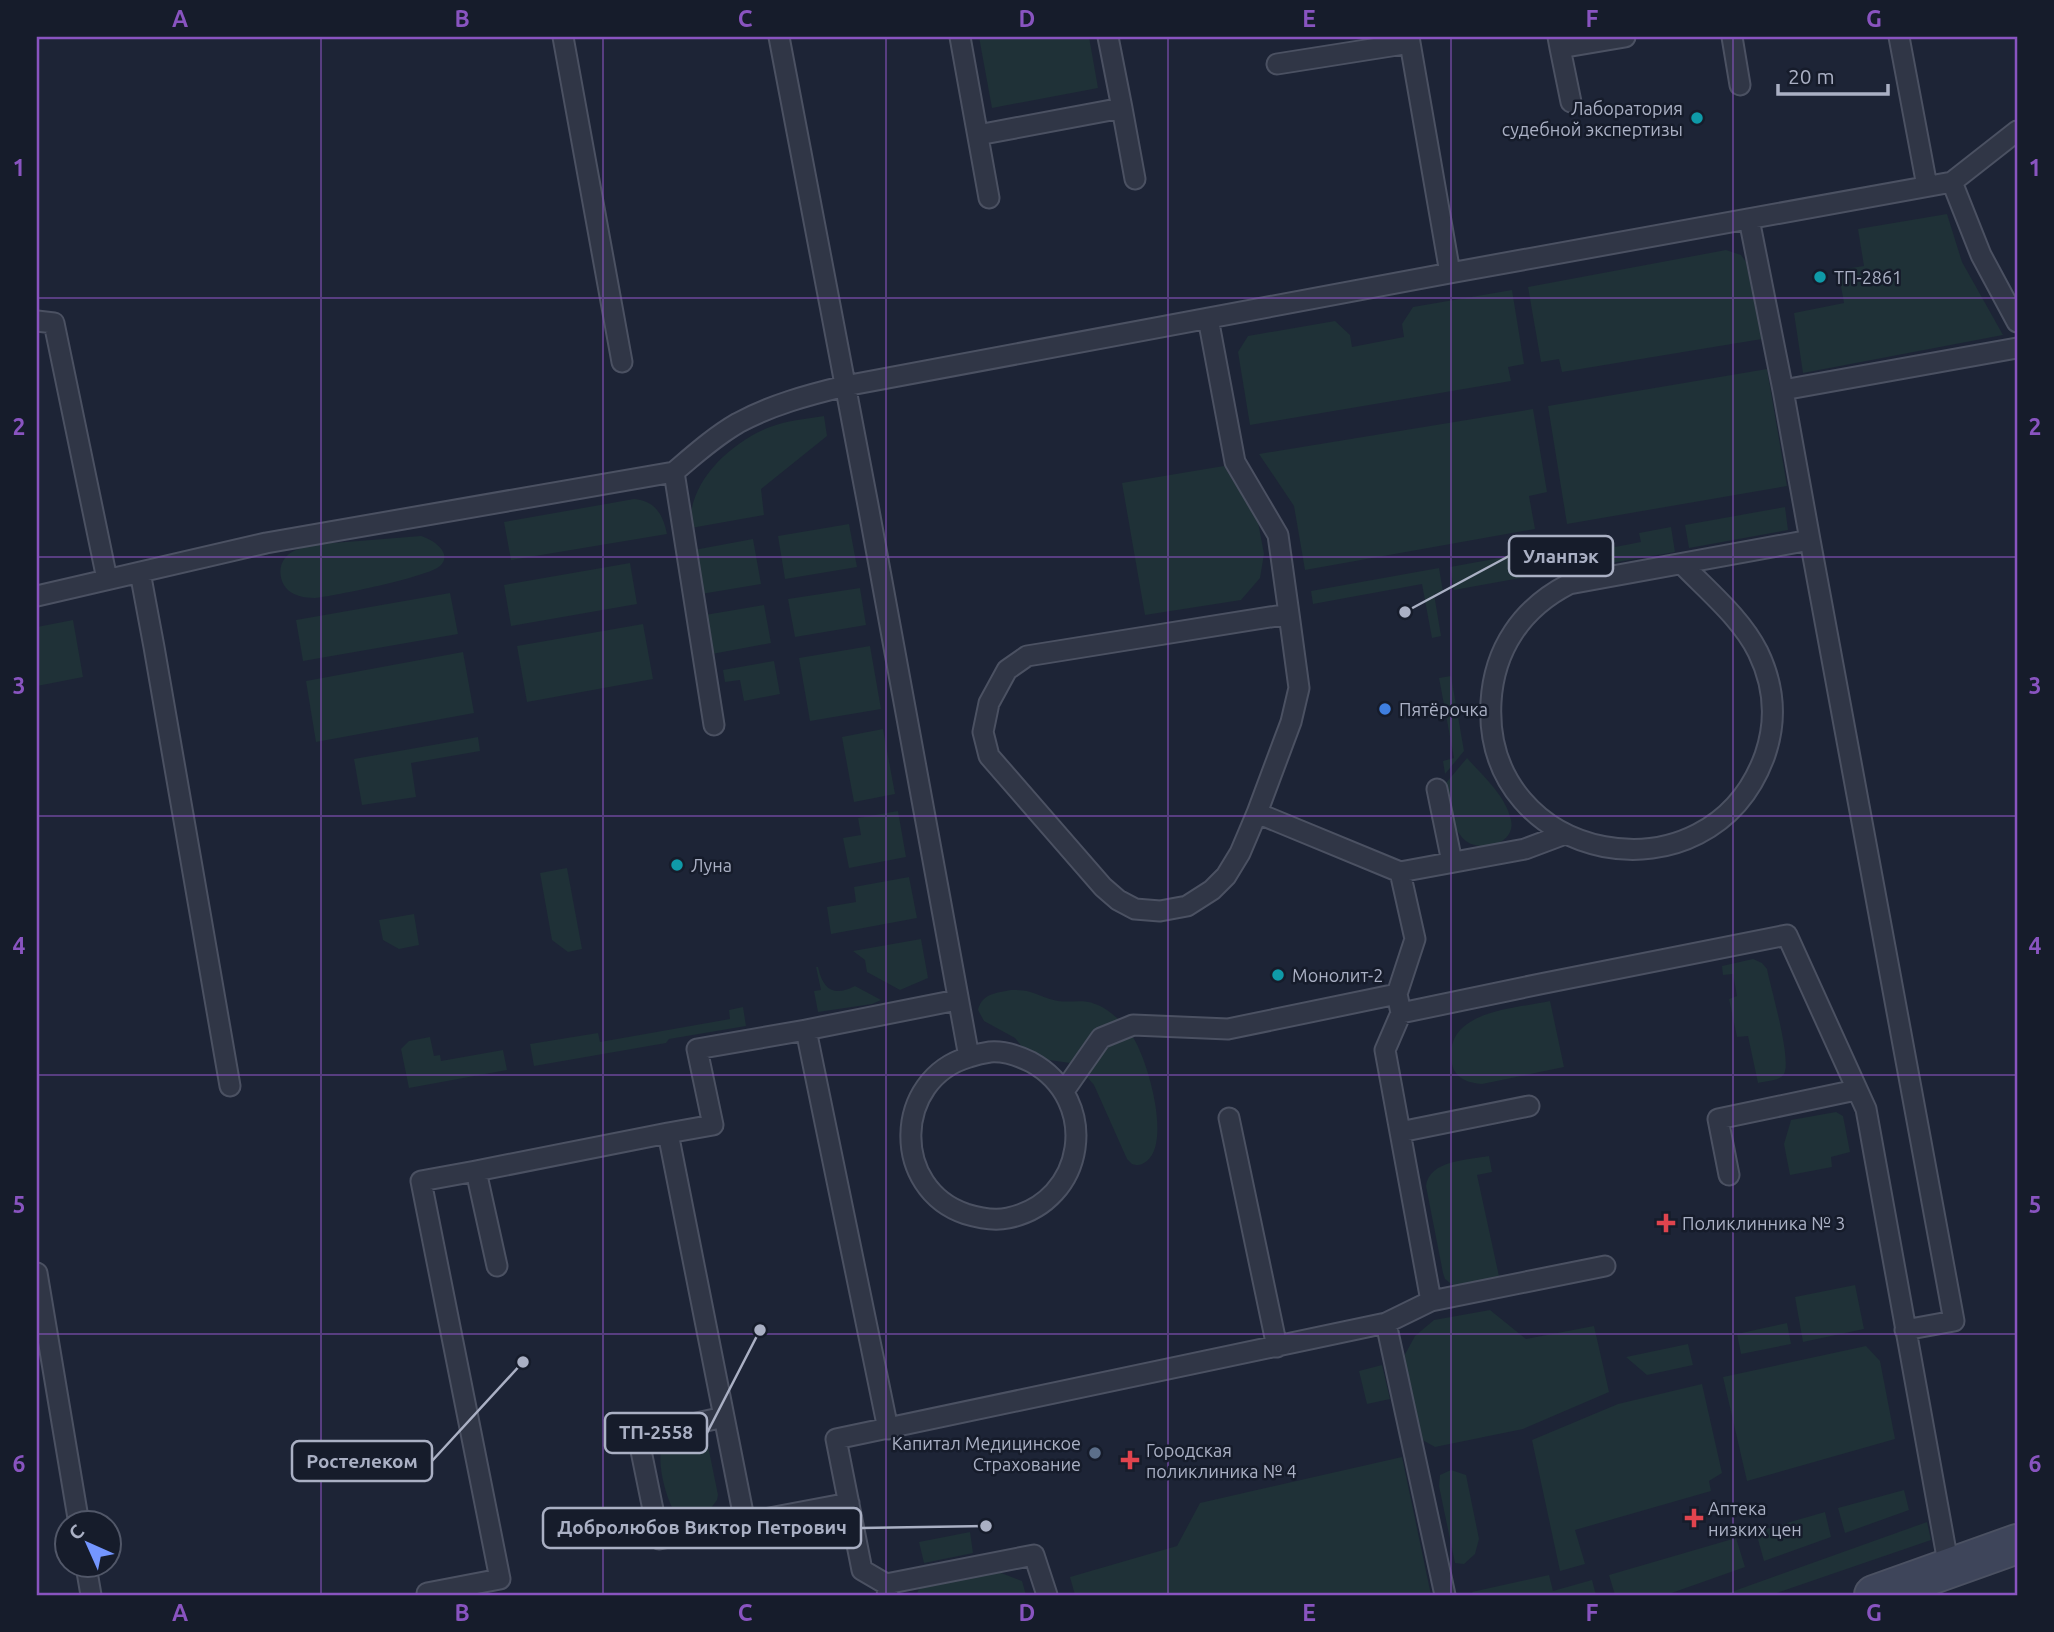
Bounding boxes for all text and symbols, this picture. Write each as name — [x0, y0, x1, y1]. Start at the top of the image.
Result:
text: A — [172, 6, 188, 31]
text: B — [454, 6, 470, 31]
text: C — [738, 6, 753, 31]
text: D — [1019, 6, 1035, 31]
text: E — [1302, 6, 1316, 31]
text: F — [1586, 6, 1599, 31]
text: G — [1866, 6, 1882, 31]
scale bar — [1778, 52, 1888, 96]
text: 20 m — [1788, 64, 1835, 88]
place label: Лаборатория судебной экспертизы — [1502, 98, 1683, 139]
marker: Лаборатория судебной экспертизы — [1689, 110, 1705, 126]
text: 1 — [13, 155, 25, 180]
text: 1 — [2029, 155, 2041, 180]
place label: ТП-2861 — [1834, 267, 1902, 287]
marker: ТП-2861 — [1812, 269, 1828, 285]
text: 2 — [13, 414, 25, 439]
text: 2 — [2029, 414, 2041, 439]
callout: Уланпэк — [1509, 536, 1613, 576]
text: Уланпэк — [1523, 545, 1599, 567]
text: 3 — [13, 673, 25, 698]
text: 3 — [2029, 673, 2041, 698]
place label: Пятёрочка — [1399, 699, 1488, 719]
marker: Пятёрочка — [1377, 701, 1393, 717]
place label: Луна — [691, 855, 732, 875]
marker: Луна — [669, 857, 685, 873]
text: 4 — [13, 933, 26, 958]
text: 4 — [2029, 933, 2042, 958]
place label: Монолит-2 — [1292, 965, 1383, 985]
marker: Монолит-2 — [1270, 967, 1286, 983]
text: 5 — [13, 1192, 25, 1217]
text: 5 — [2029, 1192, 2041, 1217]
marker: Поликлинника № 3 — [1656, 1213, 1676, 1233]
place label: Поликлинника № 3 — [1682, 1213, 1845, 1233]
callout: ТП-2558 — [605, 1413, 707, 1453]
text: ТП-2558 — [619, 1421, 693, 1443]
place label: Капитал Медицинское Страхование — [892, 1433, 1081, 1474]
place label: Городская поликлиника № 4 — [1146, 1440, 1297, 1481]
callout: Ростелеком — [292, 1441, 432, 1481]
marker: Капитал Медицинское Страхование — [1087, 1445, 1103, 1461]
text: Ростелеком — [306, 1450, 418, 1472]
marker: Городская поликлиника № 4 — [1120, 1450, 1140, 1470]
text: 6 — [13, 1451, 26, 1476]
text: 6 — [2029, 1451, 2042, 1476]
place label: Аптека низких цен — [1708, 1498, 1802, 1539]
callout: Добролюбов Виктор Петрович — [543, 1508, 861, 1548]
north arrow — [52, 1510, 122, 1580]
marker: Аптека низких цен — [1686, 1510, 1702, 1526]
text: Добролюбов Виктор Петрович — [557, 1516, 847, 1538]
text: С — [64, 1520, 88, 1544]
text: A — [172, 1600, 188, 1625]
text: B — [454, 1600, 470, 1625]
text: C — [738, 1600, 753, 1625]
text: D — [1019, 1600, 1035, 1625]
text: E — [1302, 1600, 1316, 1625]
text: F — [1586, 1600, 1599, 1625]
text: G — [1866, 1600, 1882, 1625]

